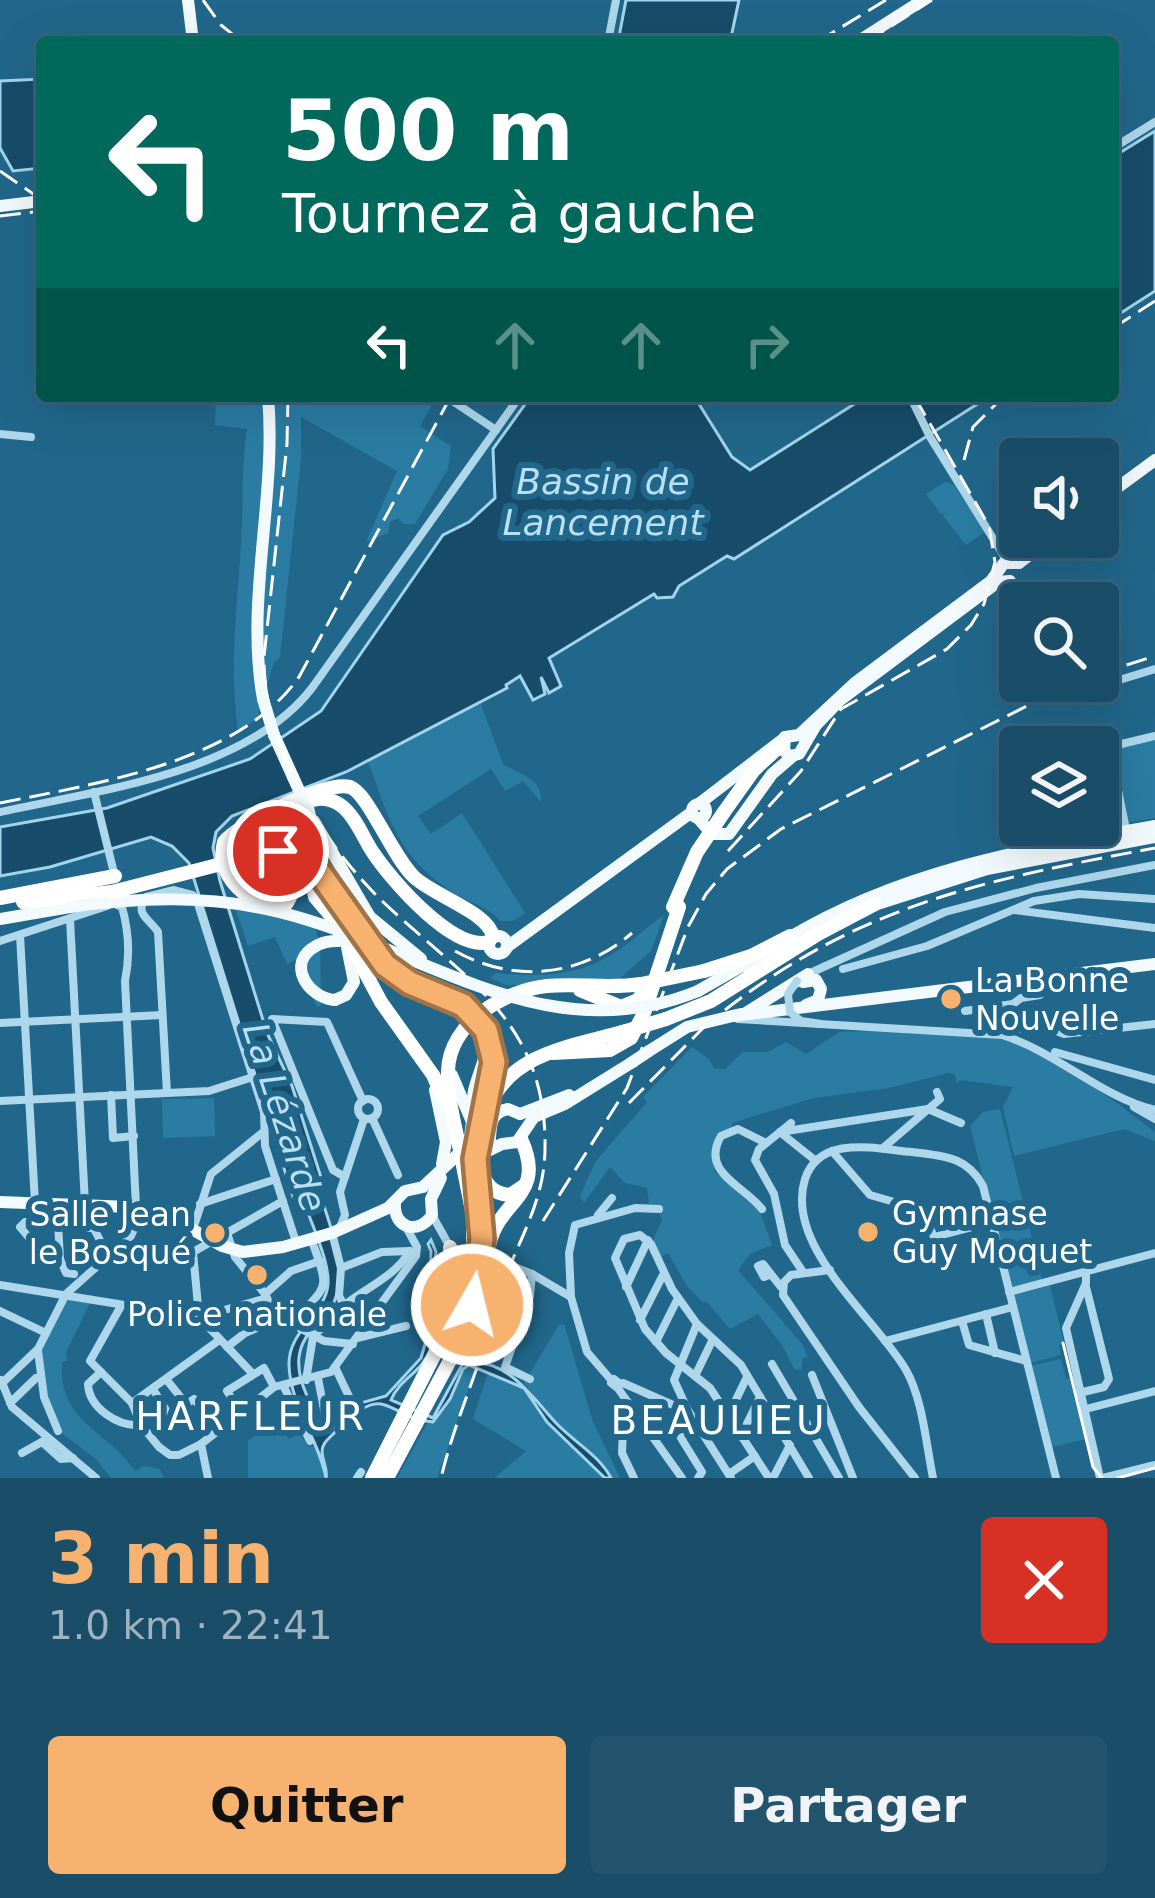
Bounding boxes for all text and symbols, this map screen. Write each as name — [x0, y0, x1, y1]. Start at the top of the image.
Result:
text: 500 m — [282, 82, 574, 180]
icon: left — [84, 84, 240, 240]
text: Tournez à gauche — [282, 182, 756, 245]
icon: left — [356, 312, 422, 378]
icon: ahead — [482, 312, 548, 378]
icon: ahead — [608, 312, 674, 378]
icon: right — [734, 312, 800, 378]
map controls — [999, 438, 1119, 846]
button: sound — [999, 438, 1119, 558]
water label: Bassin de Lancement — [502, 461, 705, 543]
button: search — [999, 582, 1119, 702]
button: layers — [999, 726, 1119, 846]
pin — [227, 800, 329, 902]
icon: arrive — [245, 818, 311, 884]
place label: La Bonne Nouvelle — [975, 961, 1129, 1038]
marker: La Bonne Nouvelle — [938, 986, 964, 1012]
water label: La Lézarde — [235, 1017, 334, 1217]
place label: Gymnase Guy Moquet — [892, 1194, 1092, 1271]
place label: Salle Jean le Bosqué — [29, 1195, 191, 1272]
marker: Gymnase Guy Moquet — [855, 1219, 881, 1245]
marker: Salle Jean le Bosqué — [202, 1220, 228, 1246]
position arrow — [409, 1242, 535, 1368]
marker: Police nationale — [244, 1262, 270, 1288]
place label: Police nationale — [127, 1295, 387, 1334]
district label: HARFLEUR — [135, 1394, 367, 1439]
district label: BEAULIEU — [610, 1398, 828, 1443]
text: 3 min — [48, 1516, 274, 1600]
button: close — [981, 1517, 1107, 1643]
text: 1.0 km · 22:41 — [48, 1603, 333, 1648]
button: Quitter — [48, 1736, 566, 1874]
button: Partager — [590, 1736, 1107, 1874]

